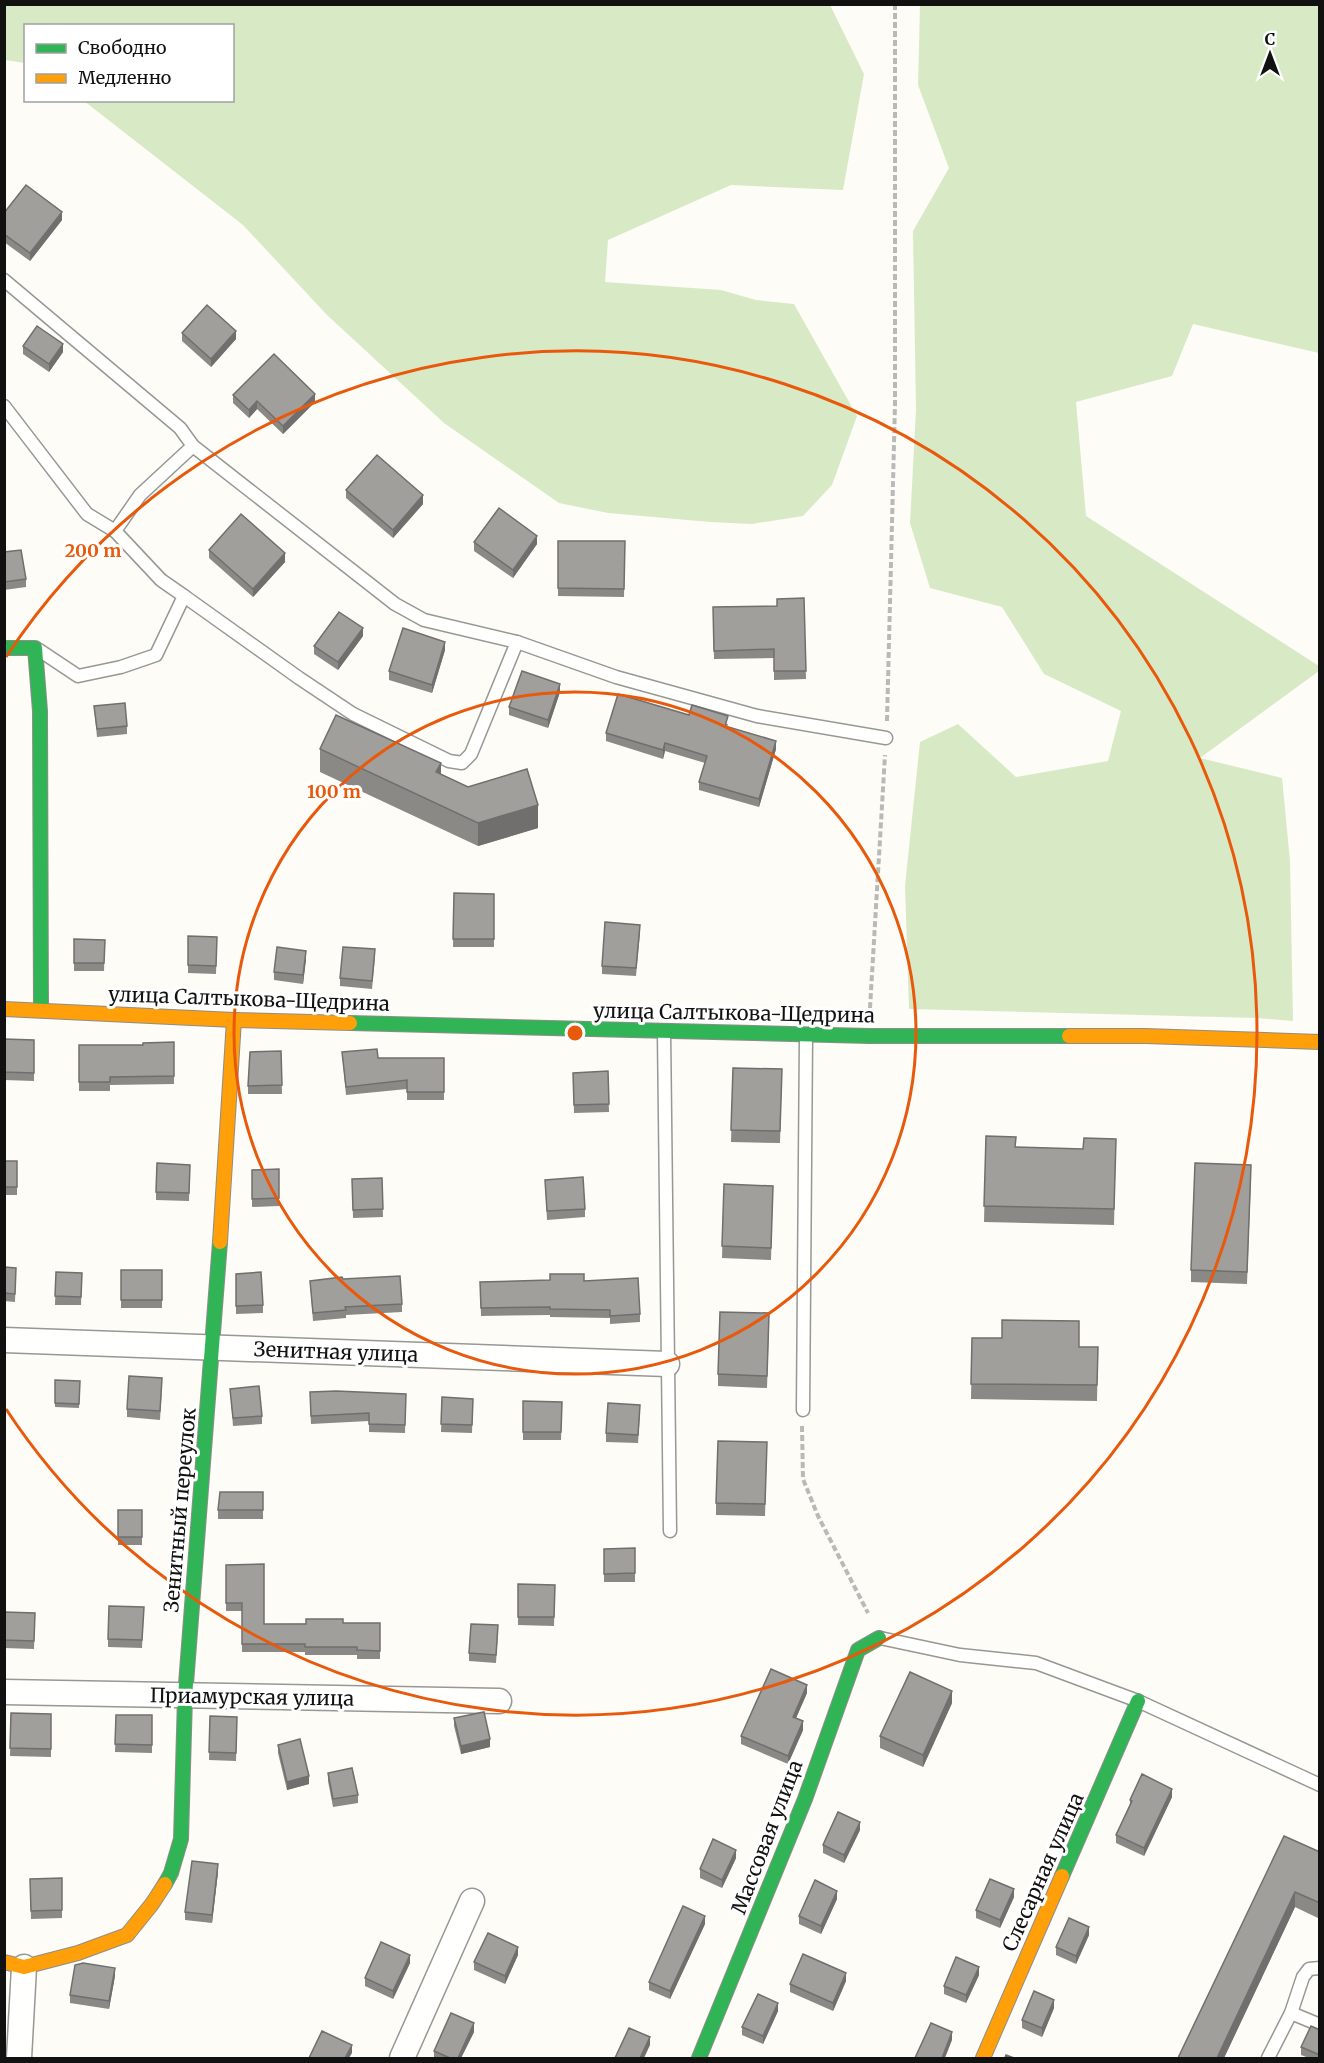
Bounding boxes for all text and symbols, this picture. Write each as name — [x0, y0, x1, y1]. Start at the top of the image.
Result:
legend — [24, 24, 234, 102]
north arrow — [1240, 24, 1300, 84]
text: С — [1265, 29, 1275, 49]
text: Свободно — [78, 36, 166, 59]
text: Медленно — [78, 66, 171, 89]
text: 200 m — [65, 539, 121, 562]
text: 100 m — [307, 780, 361, 803]
street label: улица Салтыкова-Щедрина — [108, 981, 390, 1016]
street label: улица Салтыкова-Щедрина — [593, 998, 875, 1027]
centre of rings — [565, 1023, 585, 1043]
street label: Зенитная улица — [253, 1336, 419, 1367]
street label: Зенитный переулок — [158, 1406, 201, 1613]
street label: Приамурская улица — [150, 1682, 355, 1711]
street label: Массовая улица — [726, 1756, 808, 1917]
street label: Слесарная улица — [996, 1788, 1089, 1955]

